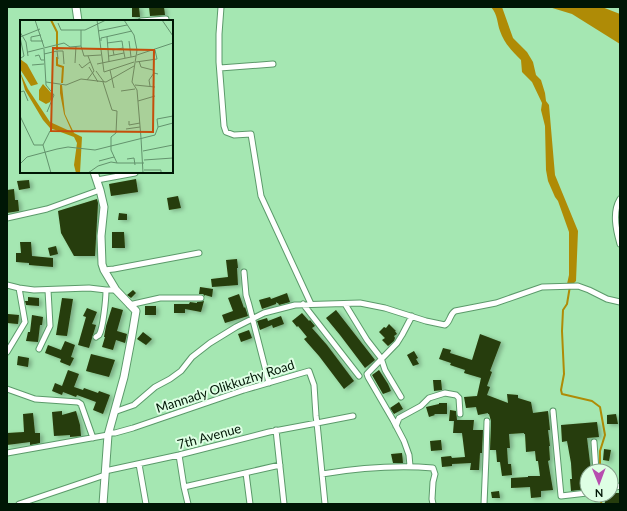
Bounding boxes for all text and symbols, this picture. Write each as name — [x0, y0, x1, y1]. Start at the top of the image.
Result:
inset map — [20, 20, 173, 173]
street label: Mannady Olikkuzhy Road — [154, 356, 296, 416]
street label: 7th Avenue — [175, 420, 243, 452]
north arrow — [579, 463, 619, 503]
text: N — [595, 487, 604, 500]

